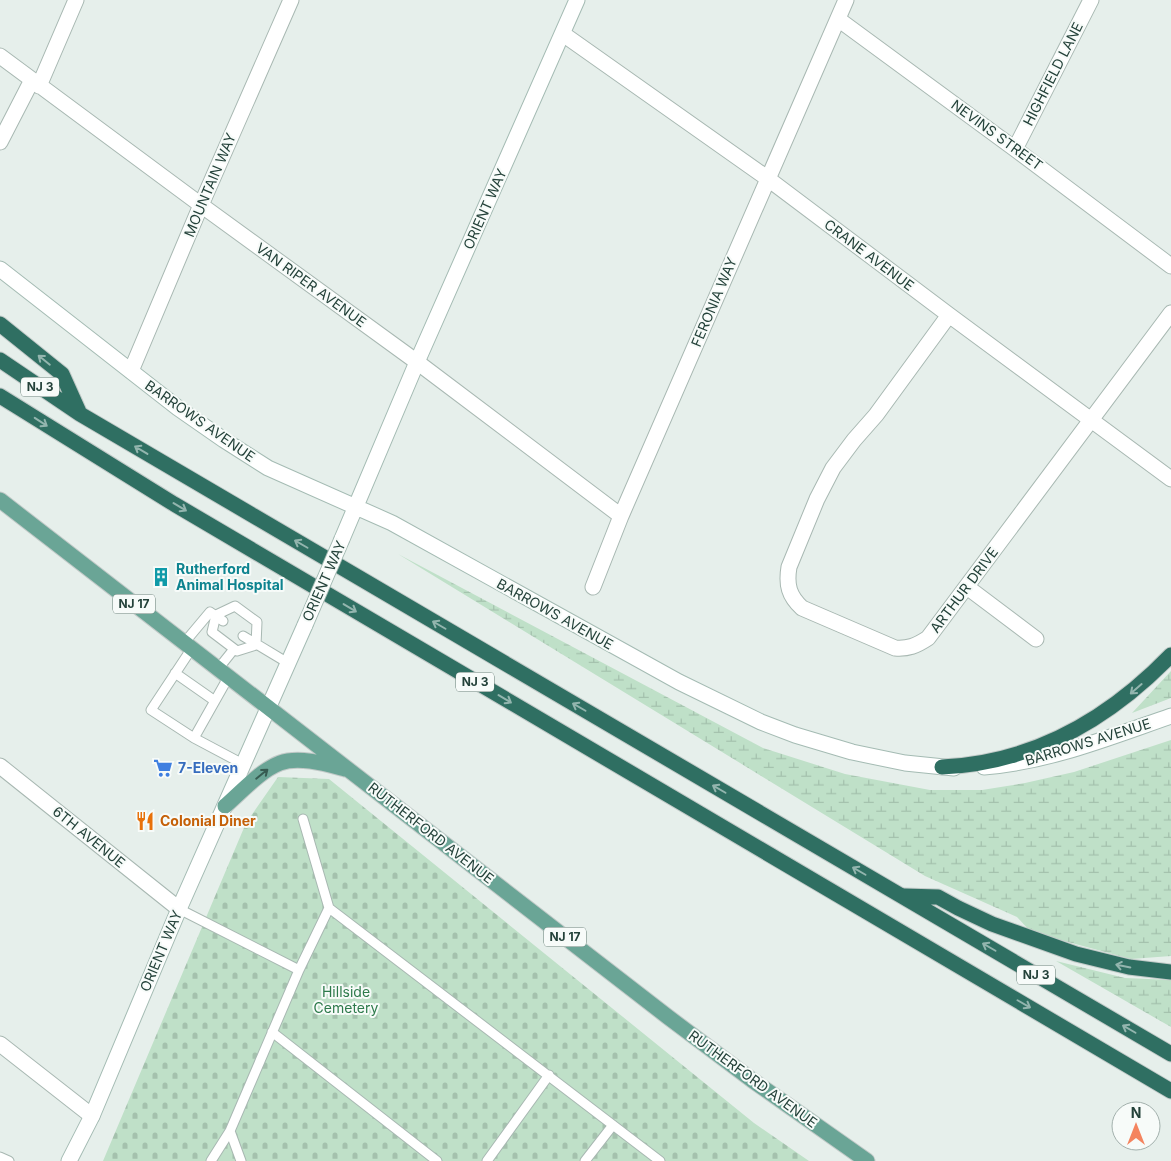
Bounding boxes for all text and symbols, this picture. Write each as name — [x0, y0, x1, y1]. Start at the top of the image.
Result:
street label: HIGHFIELD LANE — [1019, 19, 1086, 128]
street label: NEVINS STREET — [948, 96, 1046, 173]
street label: MOUNTAIN WAY — [180, 130, 239, 239]
street label: ORIENT WAY — [459, 165, 510, 252]
street label: CRANE AVENUE — [821, 215, 918, 294]
street label: VAN RIPER AVENUE — [253, 239, 370, 330]
street label: FERONIA WAY — [687, 254, 740, 349]
one-way arrow — [38, 354, 51, 365]
street label: BARROWS AVENUE — [142, 376, 259, 465]
road number: NJ 3 — [21, 378, 59, 397]
one-way arrow — [34, 417, 48, 428]
one-way arrow — [135, 445, 149, 455]
one-way arrow — [172, 503, 186, 513]
street label: ORIENT WAY — [298, 537, 349, 624]
one-way arrow — [295, 539, 309, 549]
street label: ARTHUR DRIVE — [926, 544, 1001, 636]
place label: Rutherford Animal Hospital — [176, 560, 284, 593]
building icon: Rutherford Animal Hospital — [150, 566, 172, 588]
street label: BARROWS AVENUE — [494, 575, 616, 653]
road number: NJ 17 — [113, 594, 155, 614]
one-way arrow — [342, 603, 356, 613]
one-way arrow — [432, 619, 446, 629]
road number: NJ 3 — [456, 672, 494, 692]
one-way arrow — [1129, 683, 1142, 695]
one-way arrow — [497, 695, 511, 705]
one-way arrow — [573, 701, 587, 711]
street label: BARROWS AVENUE — [1023, 714, 1153, 769]
supermarket icon: 7-Eleven — [152, 757, 174, 779]
place label: 7-Eleven — [178, 759, 238, 776]
one-way arrow — [255, 769, 268, 780]
street label: RUTHERFORD AVENUE — [365, 778, 497, 887]
one-way arrow — [713, 783, 727, 793]
street label: 6TH AVENUE — [50, 802, 129, 871]
restaurant icon: Colonial Diner — [134, 810, 156, 832]
place label: Colonial Diner — [160, 812, 256, 829]
one-way arrow — [852, 866, 867, 876]
street label: ORIENT WAY — [136, 907, 185, 994]
road number: NJ 17 — [544, 928, 586, 946]
one-way arrow — [981, 942, 996, 952]
one-way arrow — [1115, 960, 1131, 970]
road number: NJ 3 — [1017, 966, 1055, 984]
park label: Hillside Cemetery — [314, 983, 379, 1016]
one-way arrow — [1017, 1000, 1031, 1010]
one-way arrow — [1122, 1024, 1137, 1034]
street label: RUTHERFORD AVENUE — [686, 1026, 821, 1131]
north arrow — [1111, 1101, 1161, 1151]
text: N — [1131, 1104, 1141, 1121]

